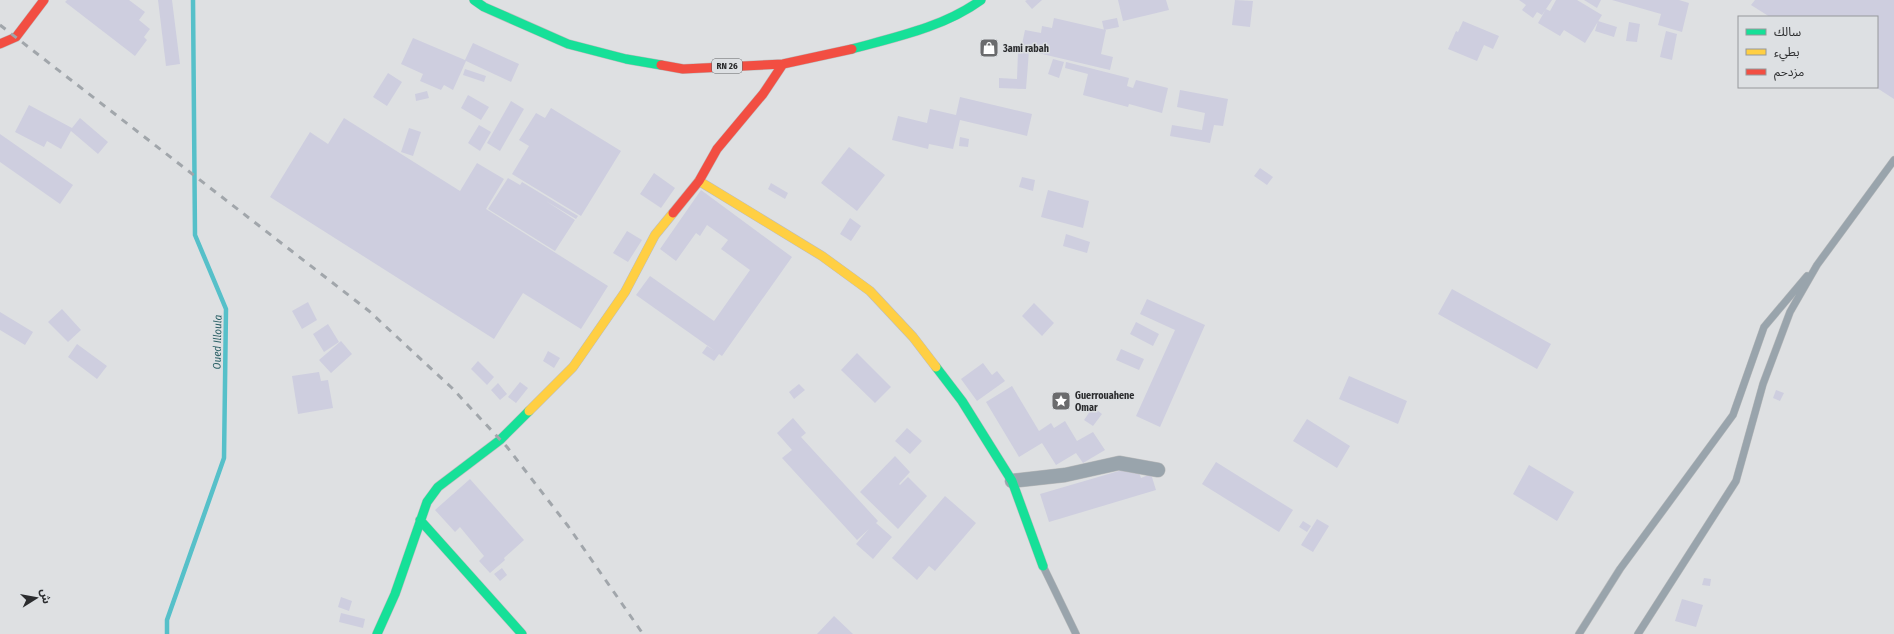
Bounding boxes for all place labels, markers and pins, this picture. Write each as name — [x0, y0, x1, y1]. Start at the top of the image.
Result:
shop icon: 3ami rabah — [978, 37, 1000, 59]
place label: 3ami rabah — [1002, 43, 1049, 55]
place icon: Guerrouahene Omar — [1050, 390, 1072, 412]
place label: Guerrouahene Omar — [1075, 390, 1134, 414]

